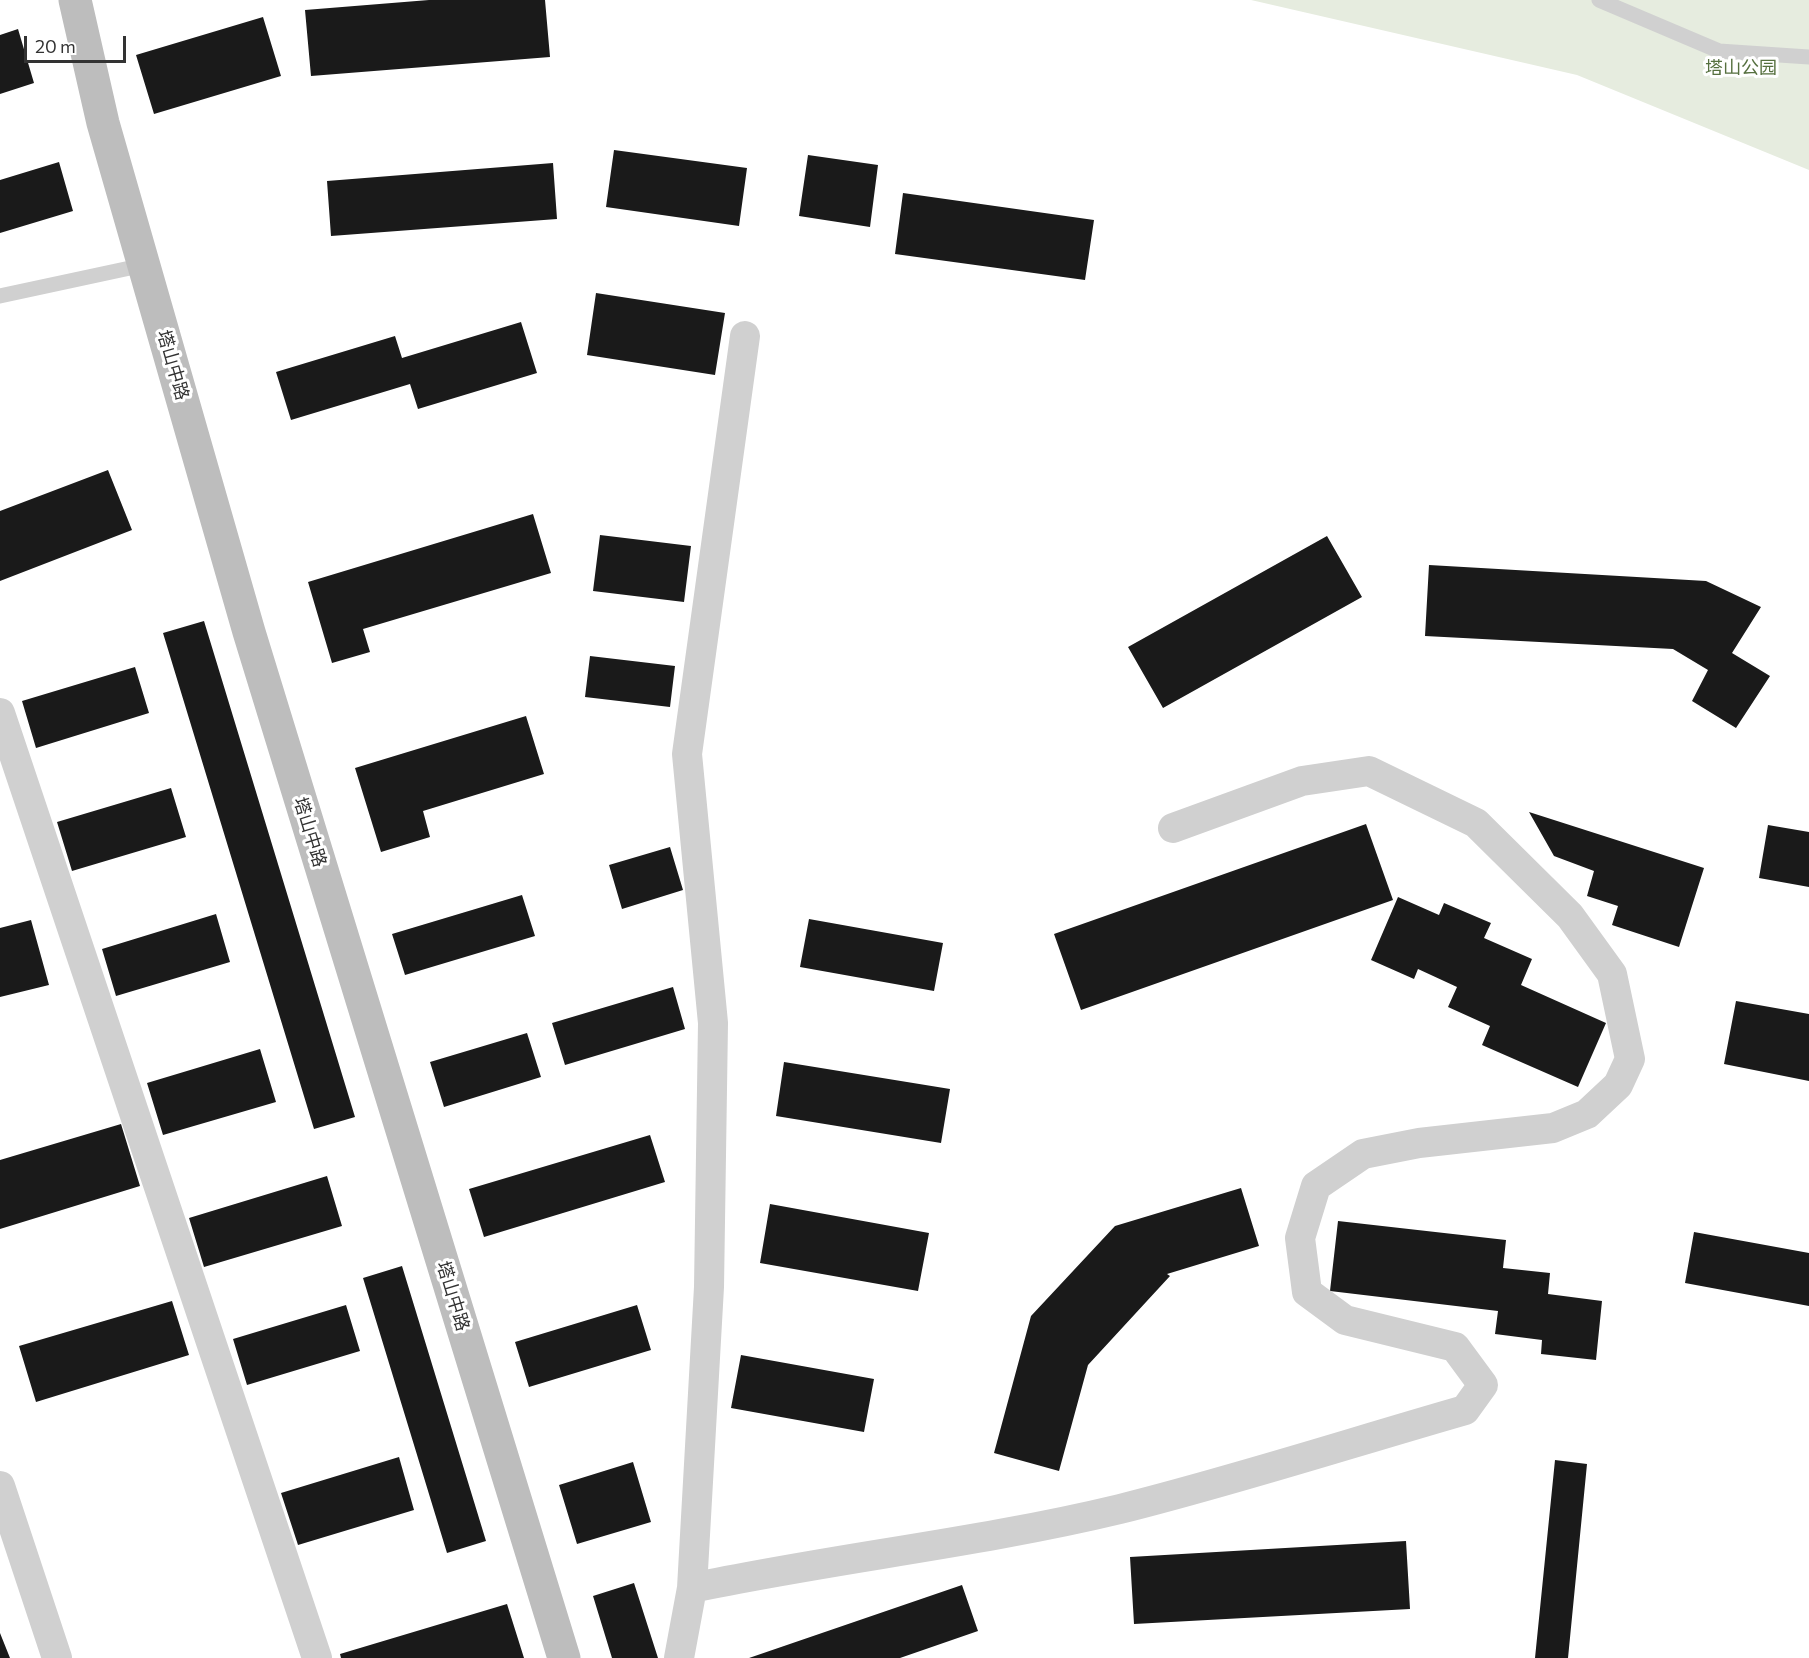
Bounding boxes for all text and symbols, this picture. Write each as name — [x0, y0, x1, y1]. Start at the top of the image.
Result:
scale bar — [27, 24, 129, 62]
text: 20 m — [35, 35, 76, 57]
park label: 塔山公园 — [1705, 57, 1777, 79]
street label: 塔山中路 — [153, 327, 193, 403]
street label: 塔山中路 — [289, 794, 331, 870]
street label: 塔山中路 — [432, 1258, 474, 1334]

